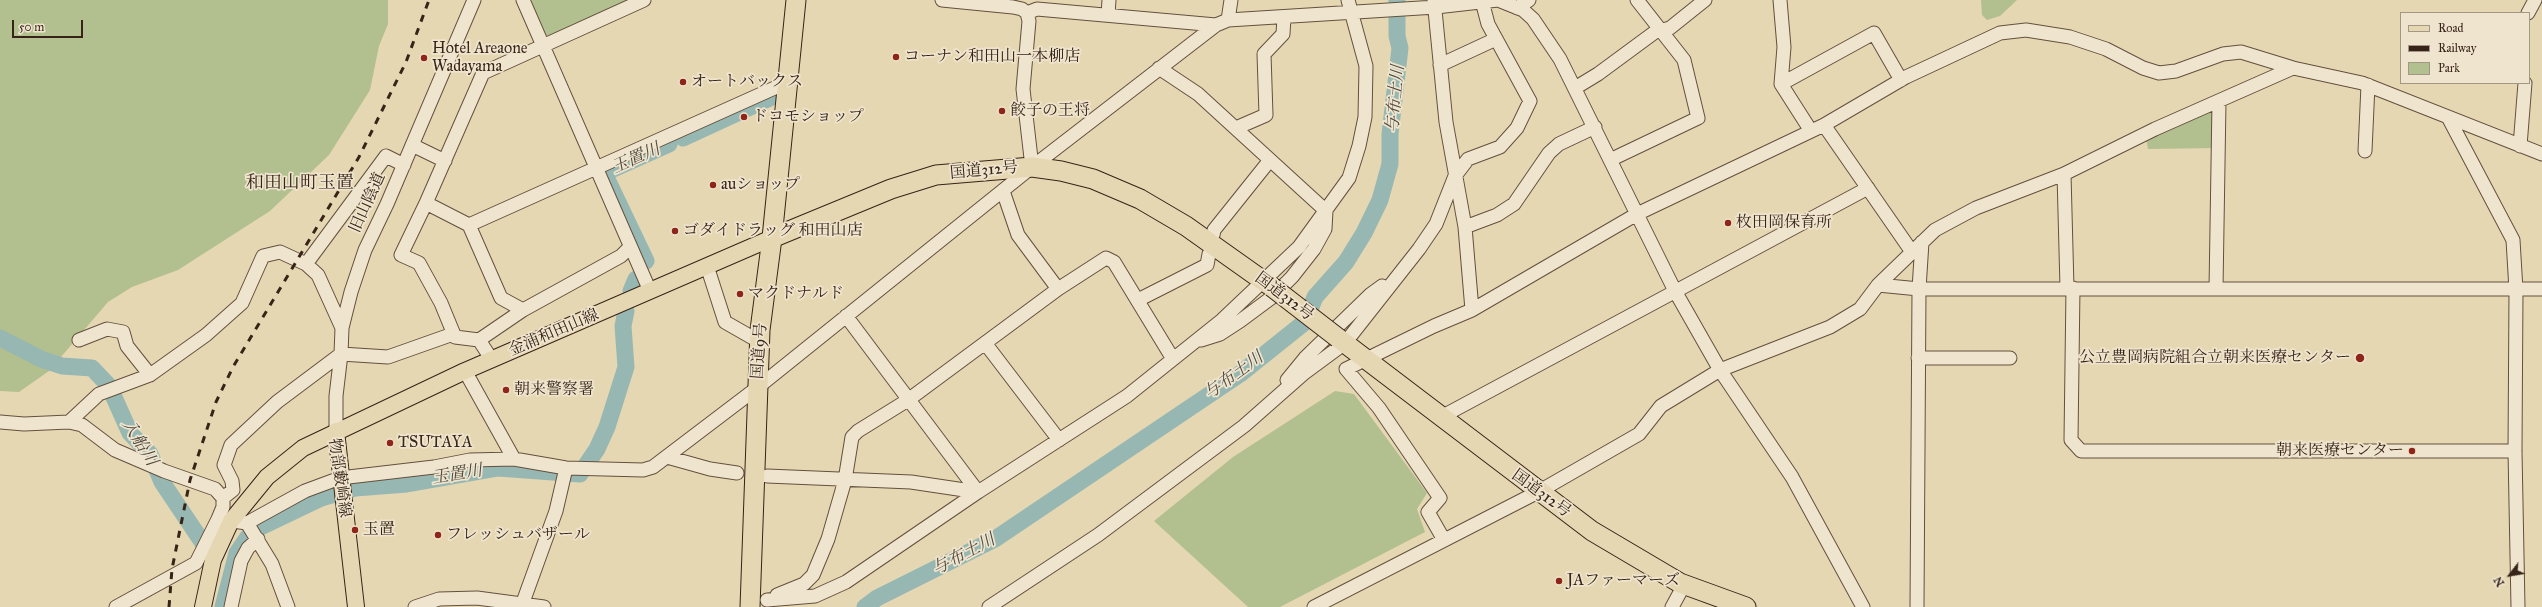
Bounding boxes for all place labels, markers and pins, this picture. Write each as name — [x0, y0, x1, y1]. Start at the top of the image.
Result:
place label: Hotel Areaone Wadayama — [432, 39, 528, 77]
place label: コーナン和田山一本柳店 — [904, 47, 1080, 67]
marker: コーナン和田山一本柳店 — [891, 52, 901, 62]
marker: Hotel Areaone Wadayama — [419, 53, 429, 63]
place label: オートバックス — [691, 72, 803, 92]
marker: オートバックス — [678, 77, 688, 87]
place label: 餃子の王将 — [1010, 101, 1090, 121]
marker: 餃子の王将 — [997, 106, 1007, 116]
place label: ドコモショップ — [752, 107, 864, 127]
marker: ドコモショップ — [739, 112, 749, 122]
place label: auショップ — [721, 175, 800, 195]
marker: auショップ — [708, 180, 718, 190]
place label: 枚田岡保育所 — [1736, 213, 1832, 233]
marker: 枚田岡保育所 — [1723, 218, 1733, 228]
place label: ゴダイドラッグ 和田山店 — [683, 221, 862, 241]
marker: ゴダイドラッグ 和田山店 — [670, 226, 680, 236]
place label: マクドナルド — [748, 284, 844, 304]
marker: マクドナルド — [735, 289, 745, 299]
place label: 公立豊岡病院組合立朝来医療センター — [2079, 348, 2351, 368]
marker: 公立豊岡病院組合立朝来医療センター — [2354, 352, 2366, 364]
place label: 朝来警察署 — [514, 380, 594, 400]
marker: 朝来警察署 — [501, 385, 511, 395]
place label: TSUTAYA — [398, 433, 472, 453]
marker: TSUTAYA — [385, 438, 395, 448]
place label: 朝来医療センター — [2276, 441, 2404, 461]
marker: 朝来医療センター — [2407, 446, 2417, 456]
place label: 玉置 — [363, 520, 395, 540]
marker: 玉置 — [350, 525, 360, 535]
place label: フレッシュバザール — [446, 525, 590, 545]
marker: フレッシュバザール — [433, 530, 443, 540]
place label: JAファーマーズ — [1567, 571, 1680, 591]
marker: JAファーマーズ — [1554, 576, 1564, 586]

